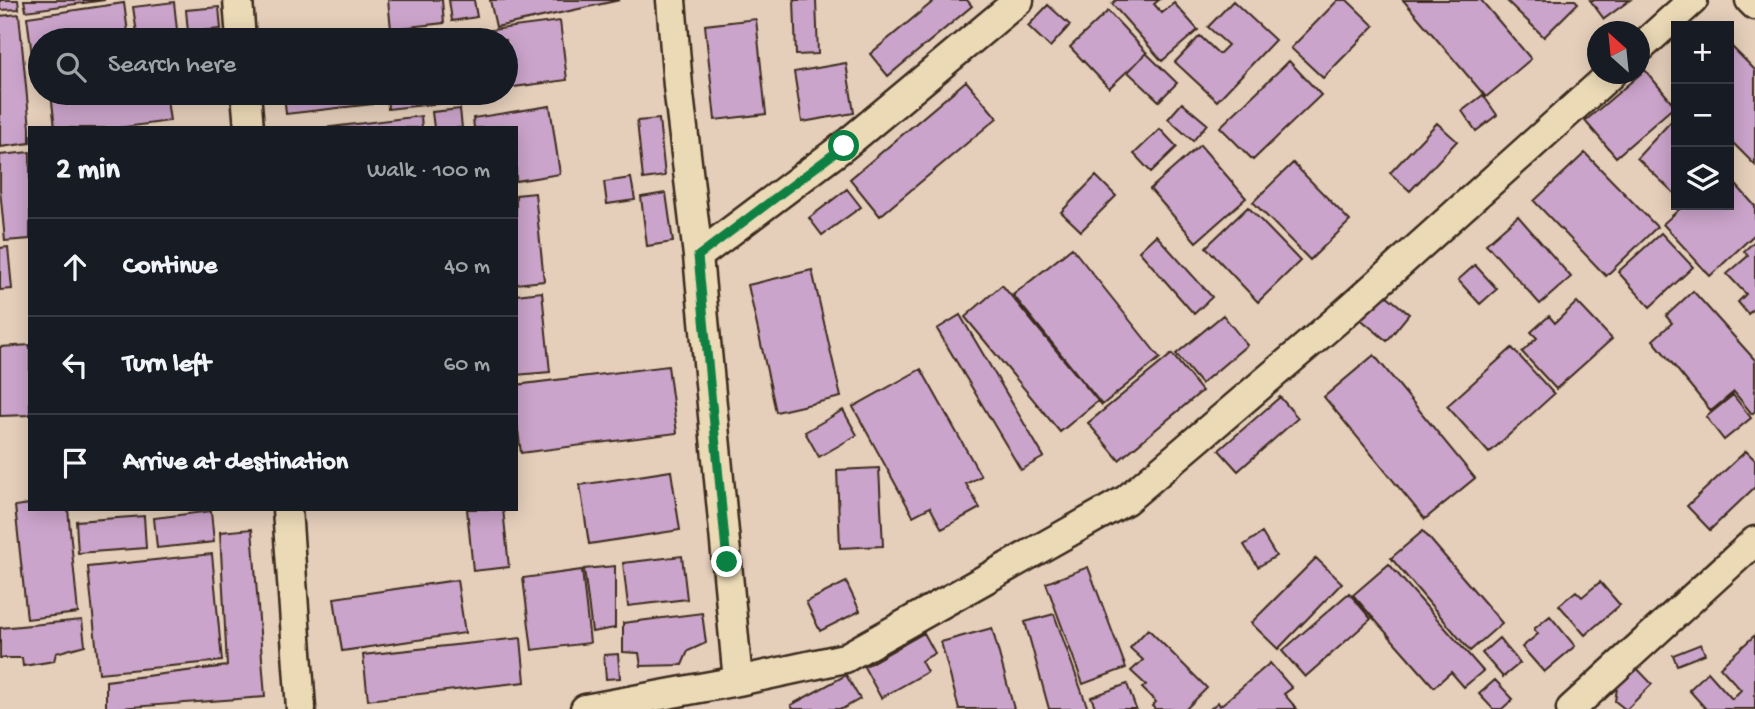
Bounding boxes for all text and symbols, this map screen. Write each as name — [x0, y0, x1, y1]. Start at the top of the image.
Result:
north arrow — [1587, 21, 1650, 84]
map controls — [1671, 21, 1734, 210]
button: + — [1671, 21, 1734, 84]
search box — [28, 28, 518, 105]
icon: search — [52, 48, 90, 86]
text: Search here — [108, 51, 236, 82]
button: − — [1671, 84, 1734, 147]
route start — [828, 130, 859, 161]
button: layers — [1671, 147, 1734, 210]
text: 2 min — [56, 154, 120, 189]
text: Walk · 100 m — [367, 158, 490, 185]
icon: ahead — [56, 248, 94, 286]
text: Continue — [123, 252, 217, 283]
text: 40 m — [444, 254, 490, 281]
icon: left — [56, 346, 94, 384]
text: Turn left — [123, 350, 211, 381]
text: 60 m — [444, 352, 490, 379]
icon: arrive — [56, 444, 94, 482]
text: Arrive at destination — [123, 448, 348, 479]
route end — [711, 546, 742, 577]

